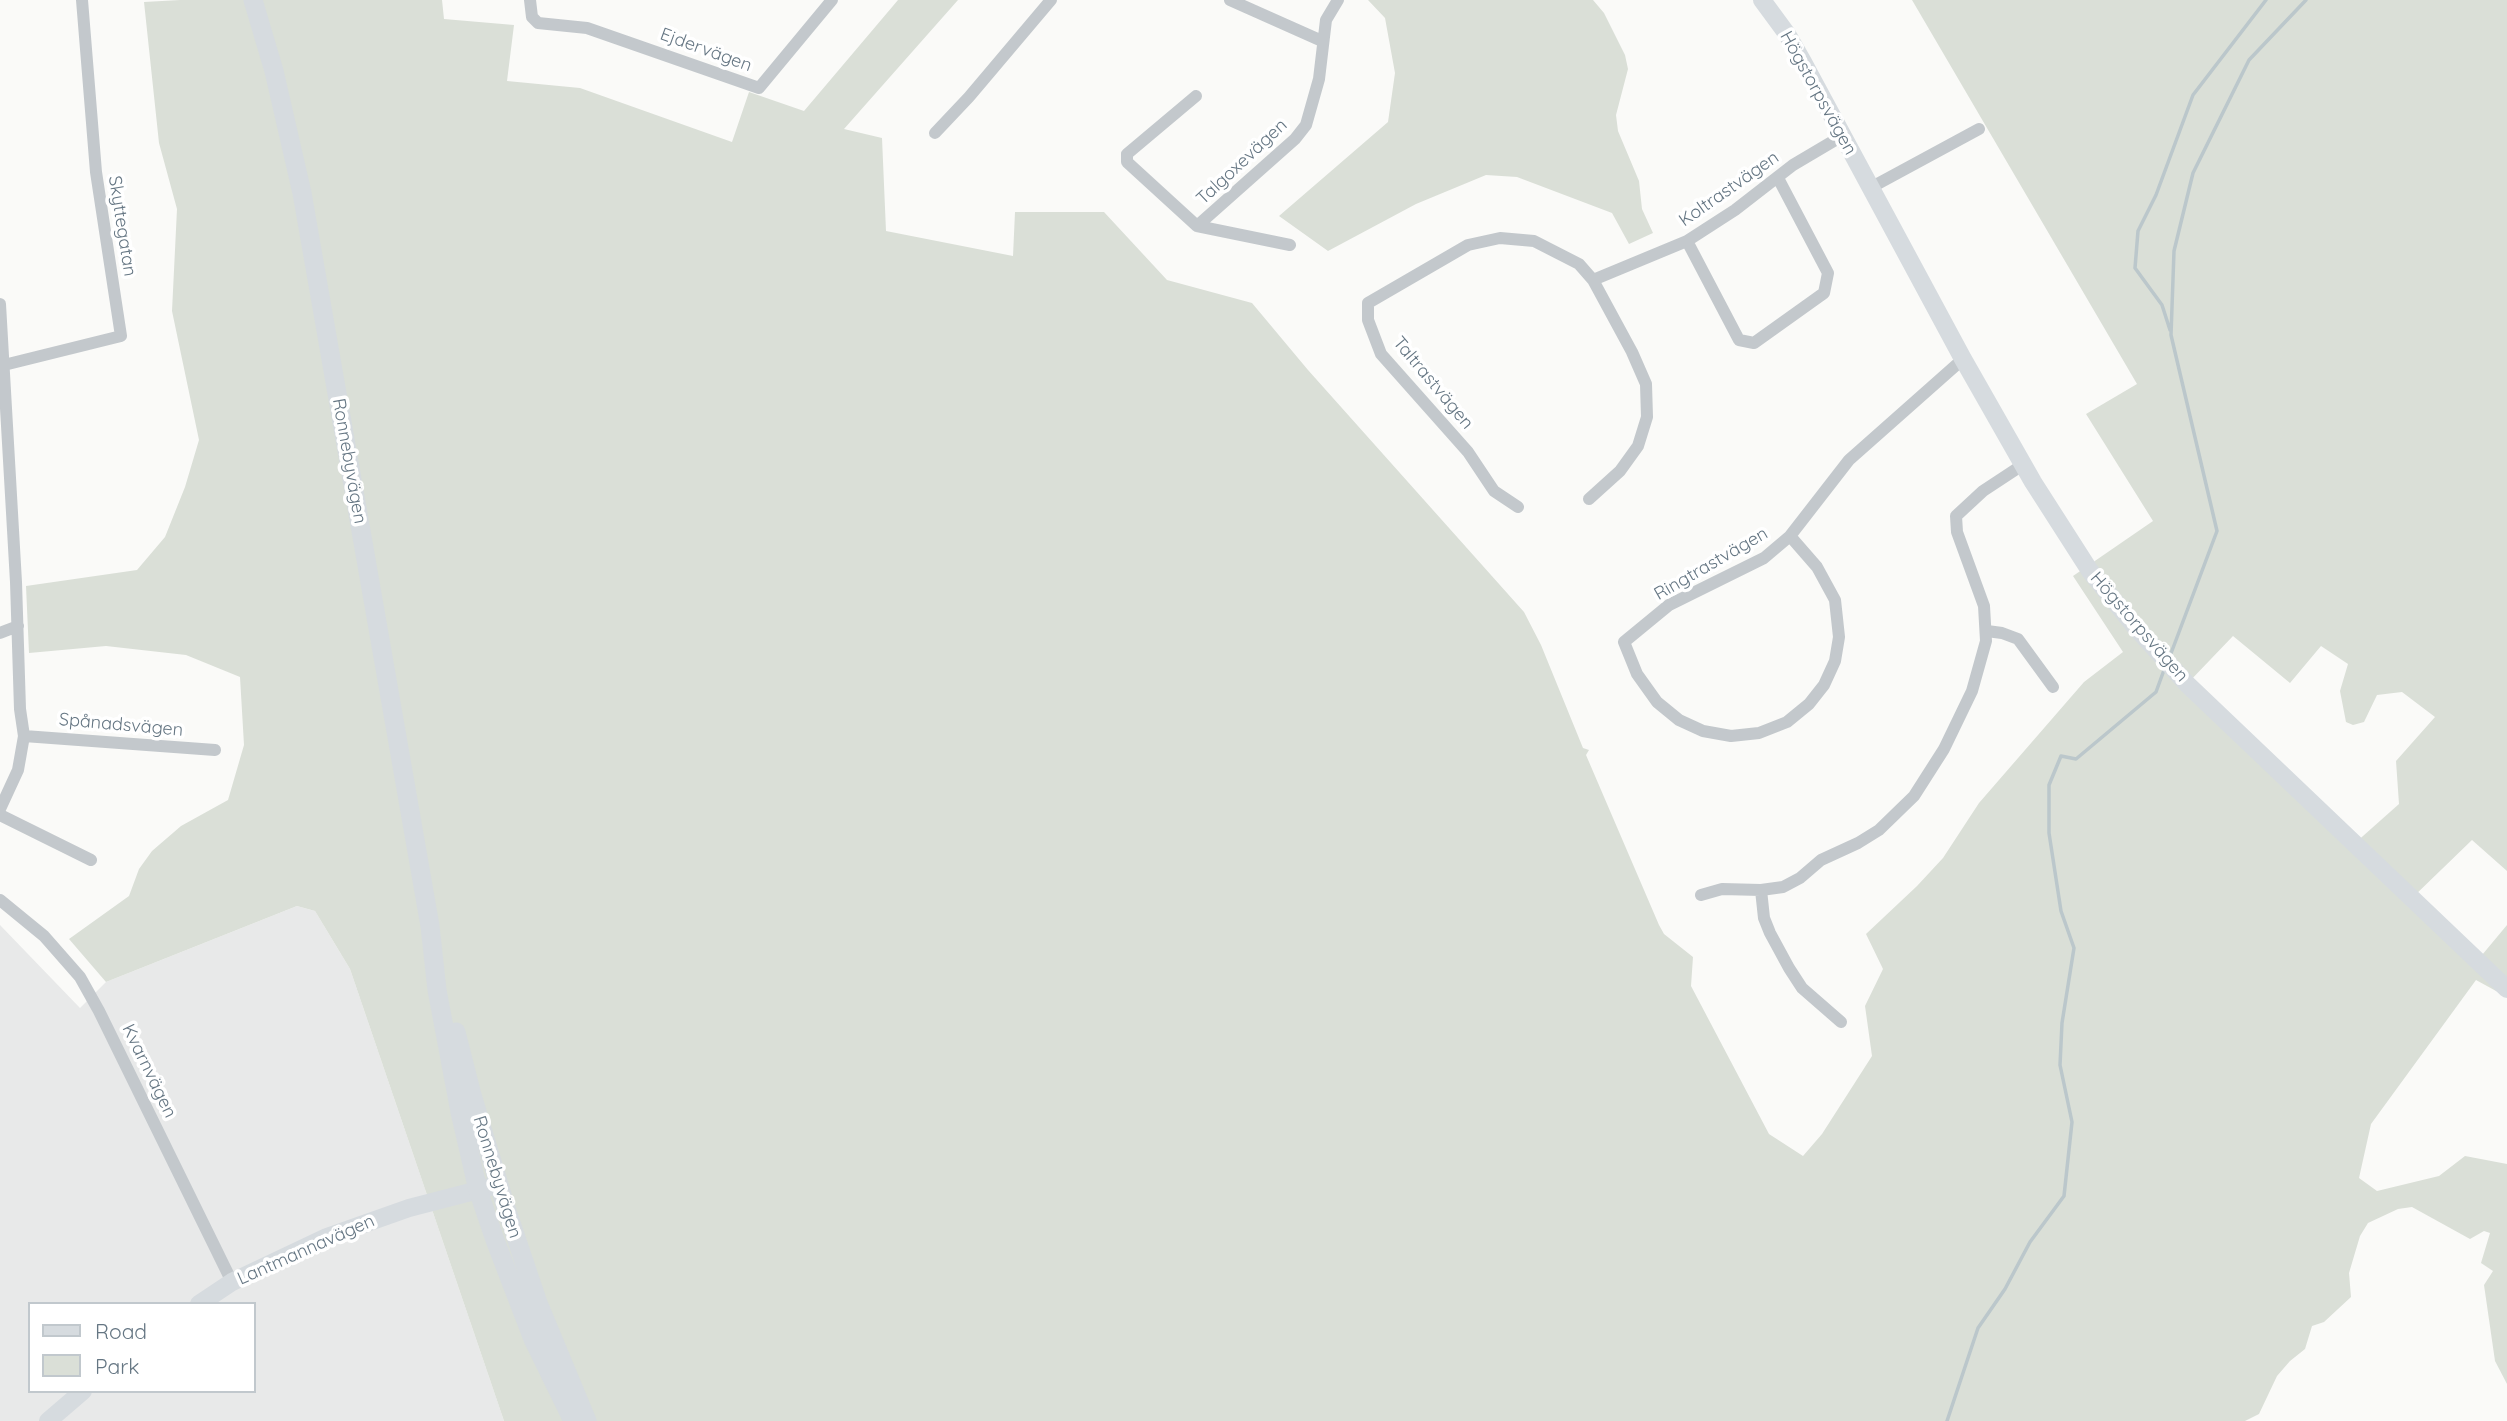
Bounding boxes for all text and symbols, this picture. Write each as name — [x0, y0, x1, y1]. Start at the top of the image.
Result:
street label: Ejdervägen — [657, 23, 755, 77]
street label: Högstorpsvägen — [1775, 27, 1861, 159]
street label: Talgoxevägen — [1192, 115, 1292, 209]
street label: Koltrastvägen — [1675, 147, 1783, 231]
street label: Skyttegatan — [103, 174, 141, 278]
street label: Taltrastvägen — [1388, 332, 1478, 434]
street label: Ronnebyvägen — [327, 397, 371, 525]
street label: Ringtrastvägen — [1650, 523, 1772, 605]
street label: Högstorpsvägen — [2085, 568, 2193, 686]
street label: Spånadsvägen — [58, 709, 184, 741]
street label: Kvarnvägen — [117, 1021, 181, 1121]
street label: Ronnebyvägen — [468, 1113, 526, 1241]
street label: Lantmannavägen — [234, 1210, 378, 1290]
legend — [28, 1302, 256, 1393]
text: Road — [95, 1318, 147, 1344]
text: Park — [95, 1353, 139, 1379]

